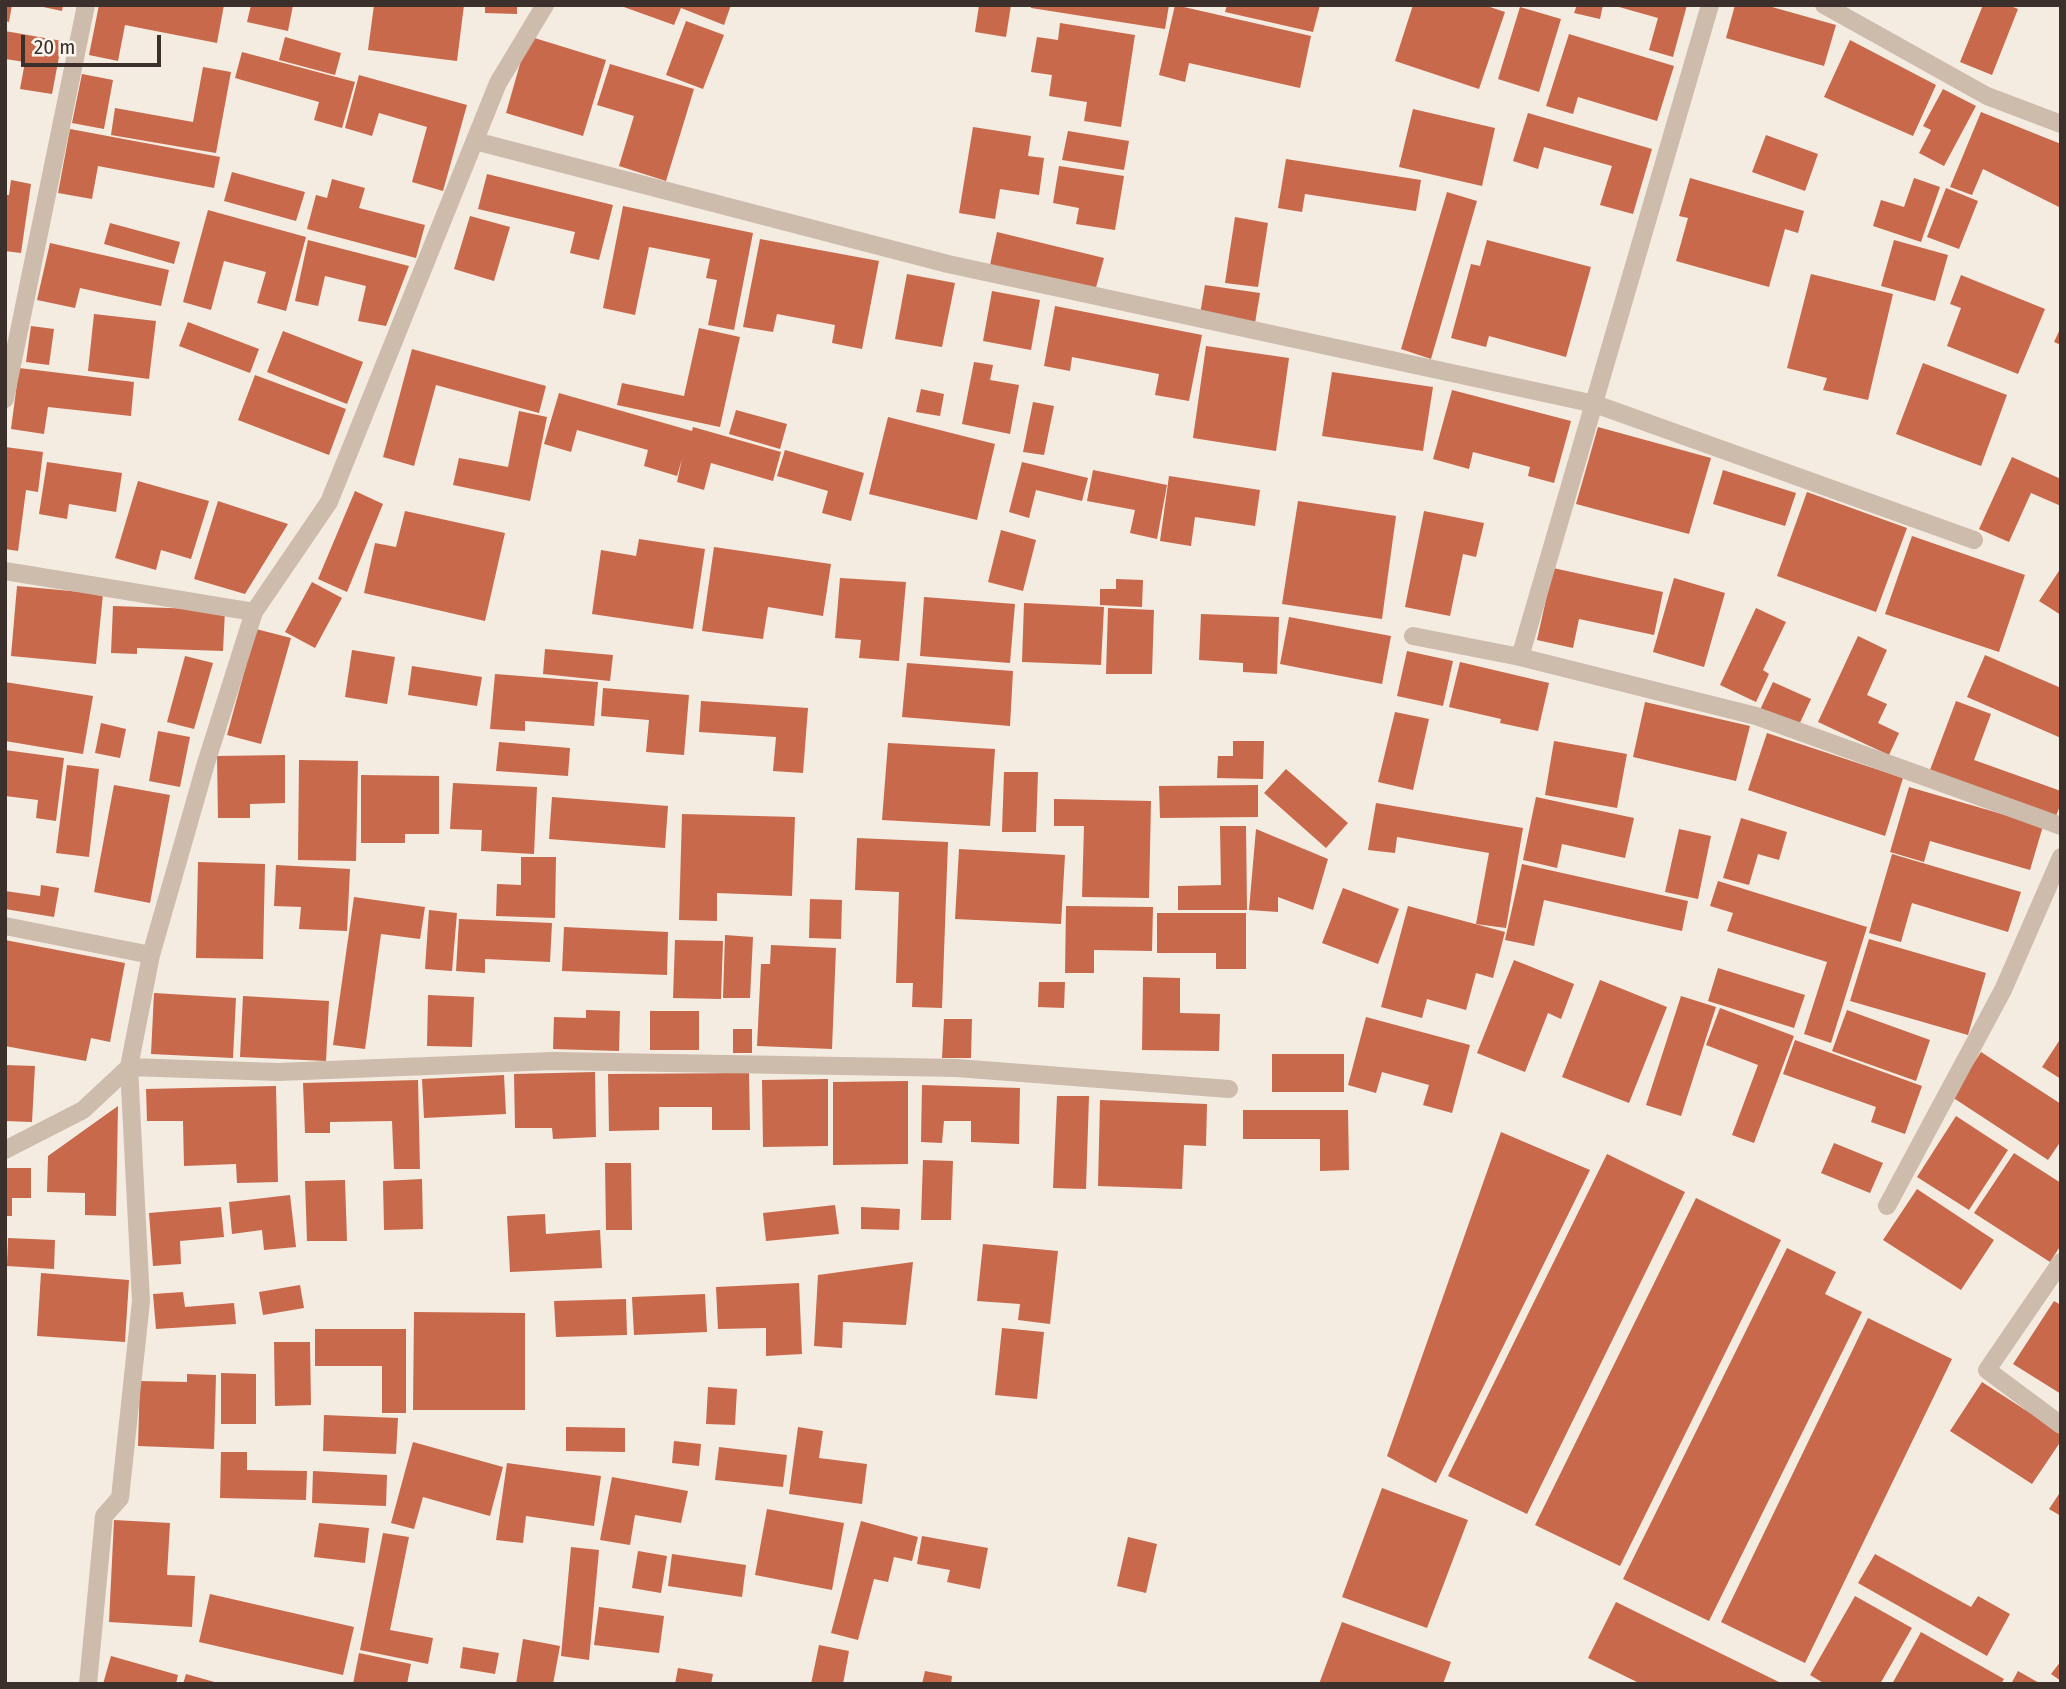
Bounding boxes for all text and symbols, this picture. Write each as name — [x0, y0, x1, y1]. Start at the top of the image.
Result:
scale bar — [24, 21, 164, 65]
text: 20 m — [34, 34, 75, 60]

